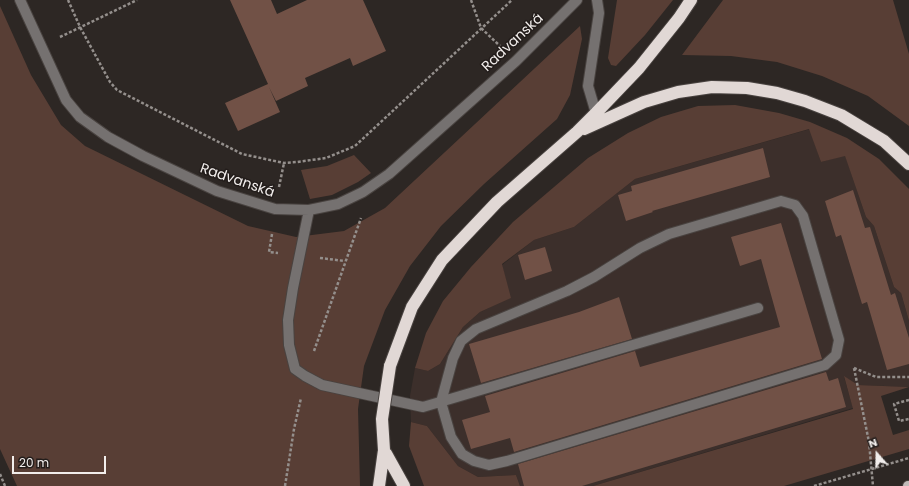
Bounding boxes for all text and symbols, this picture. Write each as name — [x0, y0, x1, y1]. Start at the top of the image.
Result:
street label: Radvanská — [479, 10, 547, 76]
street label: Radvanská — [198, 160, 276, 202]
north arrow — [857, 434, 897, 474]
text: N — [866, 434, 880, 452]
scale bar — [14, 448, 108, 474]
text: 20 m — [19, 454, 49, 471]

